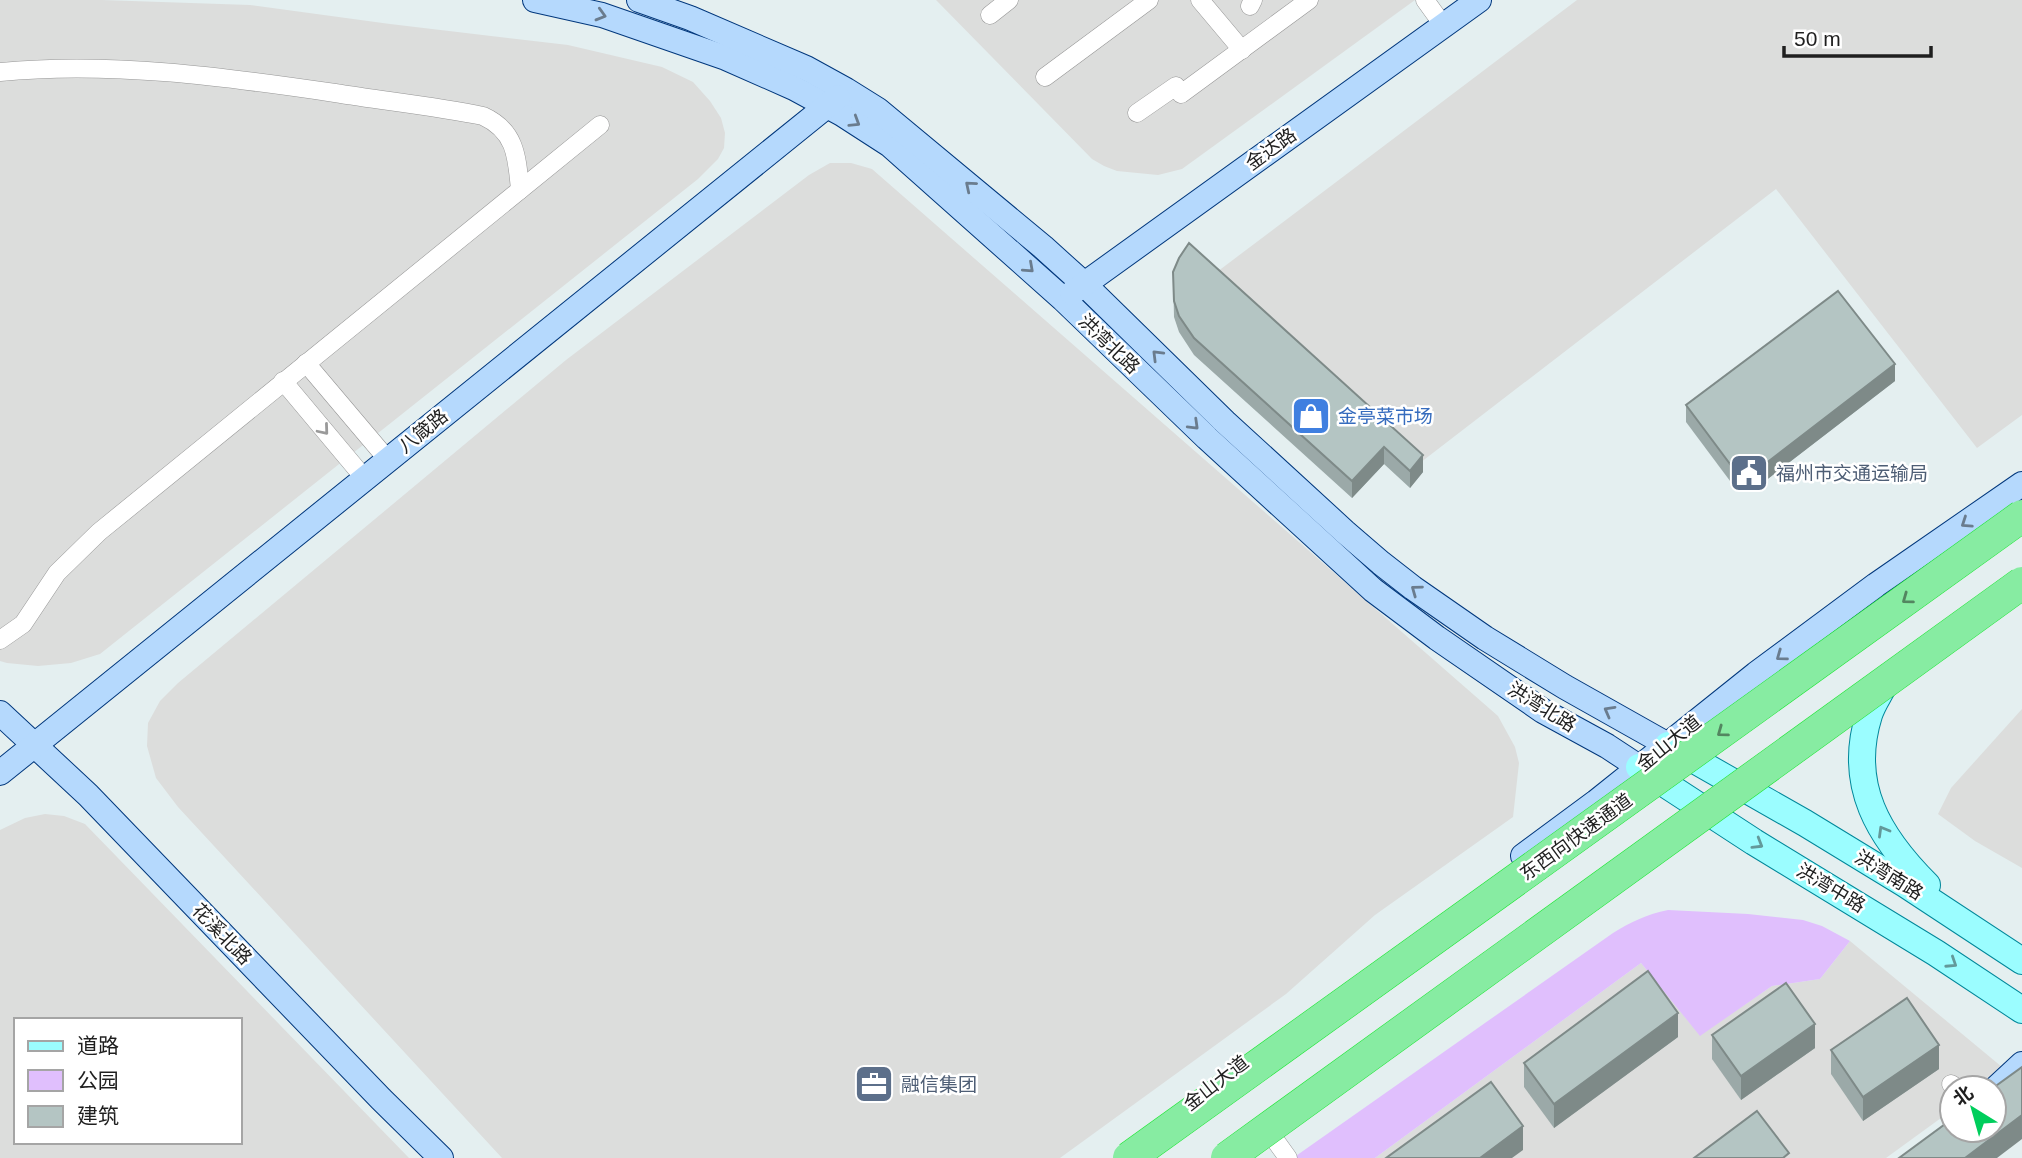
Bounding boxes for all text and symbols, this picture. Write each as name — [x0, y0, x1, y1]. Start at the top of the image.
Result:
one-way arrow — [595, 7, 607, 22]
scale bar — [1784, 14, 1931, 58]
text: 50 m — [1794, 27, 1841, 50]
one-way arrow — [847, 114, 860, 127]
street label: 金达路 — [1242, 124, 1300, 174]
one-way arrow — [966, 182, 979, 194]
one-way arrow — [1021, 260, 1034, 272]
street label: 洪湾北路 — [1074, 310, 1144, 378]
one-way arrow — [1153, 350, 1166, 363]
shop icon: 金亭菜市场 — [1290, 395, 1332, 437]
street label: 八箴路 — [394, 405, 452, 457]
place label: 金亭菜市场 — [1338, 406, 1433, 427]
one-way arrow — [1186, 417, 1199, 430]
one-way arrow — [316, 422, 328, 435]
public building icon: 福州市交通运输局 — [1728, 452, 1770, 494]
place label: 福州市交通运输局 — [1776, 463, 1928, 484]
one-way arrow — [1961, 515, 1974, 527]
one-way arrow — [1411, 585, 1424, 598]
one-way arrow — [1902, 591, 1915, 603]
one-way arrow — [1776, 647, 1789, 660]
street label: 洪湾北路 — [1504, 678, 1580, 736]
one-way arrow — [1603, 706, 1616, 719]
street label: 金山大道 — [1633, 711, 1705, 775]
one-way arrow — [1717, 723, 1730, 736]
street label: 东西向快速通道 — [1516, 789, 1636, 885]
one-way arrow — [1878, 826, 1891, 839]
one-way arrow — [1751, 836, 1764, 849]
street label: 洪湾南路 — [1851, 846, 1927, 904]
street label: 洪湾中路 — [1793, 859, 1869, 917]
street label: 花溪北路 — [188, 899, 256, 969]
one-way arrow — [1944, 955, 1957, 968]
legend — [14, 1018, 242, 1144]
text: 道路 — [77, 1034, 119, 1057]
street label: 金山大道 — [1180, 1051, 1252, 1115]
office icon: 融信集团 — [853, 1063, 895, 1105]
text: 公园 — [77, 1069, 119, 1092]
place label: 融信集团 — [901, 1074, 977, 1095]
north arrow — [1938, 1074, 2008, 1144]
text: 北 — [1949, 1082, 1977, 1110]
text: 建筑 — [77, 1104, 119, 1127]

